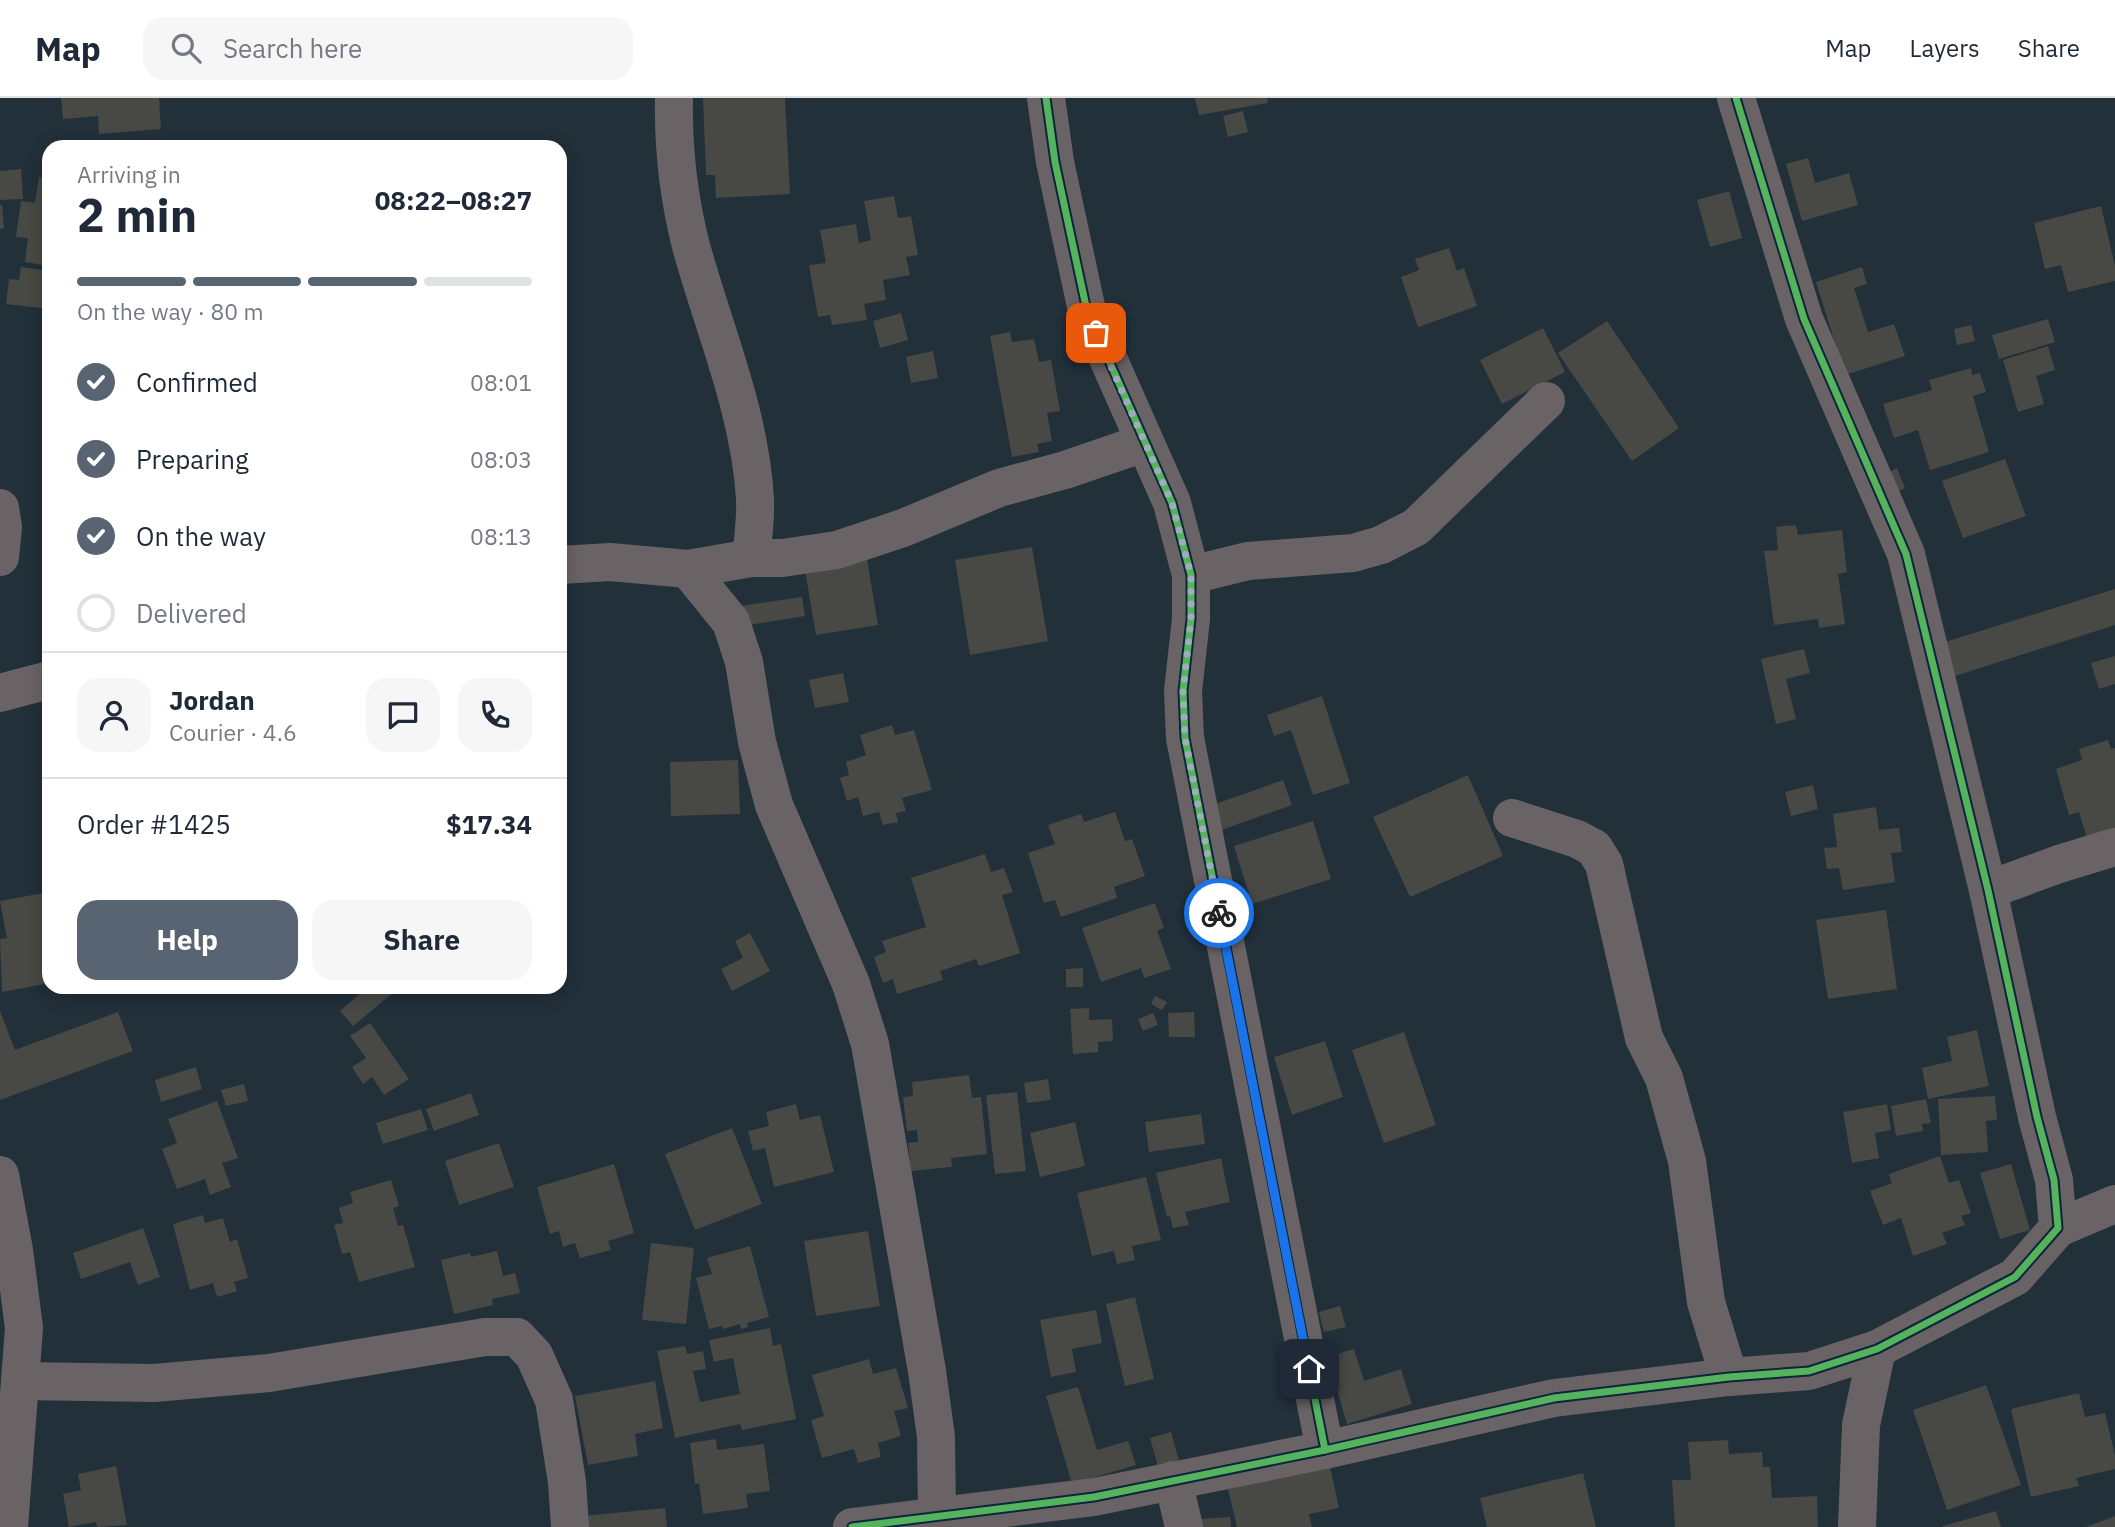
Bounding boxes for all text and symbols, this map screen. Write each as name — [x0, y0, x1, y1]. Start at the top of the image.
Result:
search box — [143, 17, 633, 80]
text: Map — [35, 27, 101, 70]
icon: search — [167, 29, 205, 67]
text: Search here — [223, 31, 362, 65]
text: Map — [1825, 32, 1872, 64]
text: Layers — [1910, 32, 1980, 64]
text: Share — [2018, 32, 2080, 64]
text: Arriving in — [77, 159, 181, 189]
text: 08:22–08:27 — [375, 183, 532, 217]
text: 2 min — [77, 185, 197, 245]
text: On the way · 80 m — [77, 296, 264, 326]
pin — [1066, 303, 1126, 363]
icon: bag — [1077, 314, 1115, 352]
icon: check — [77, 363, 115, 401]
text: Confirmed — [136, 365, 258, 399]
text: 08:01 — [470, 367, 532, 397]
icon: check — [77, 440, 115, 478]
text: Preparing — [136, 442, 249, 476]
text: 08:03 — [470, 444, 532, 474]
icon: check — [77, 517, 115, 555]
text: On the way — [136, 519, 266, 553]
text: 08:13 — [470, 521, 532, 551]
text: Delivered — [136, 596, 247, 630]
button: person — [77, 678, 151, 752]
button: chat — [366, 678, 440, 752]
button: phone — [458, 678, 532, 752]
text: Jordan — [169, 683, 255, 717]
text: Courier · 4.6 — [169, 717, 297, 747]
text: Order #1425 — [77, 807, 231, 841]
text: $17.34 — [446, 807, 532, 841]
courier — [1184, 878, 1254, 948]
icon: bike — [1200, 894, 1238, 932]
button: Help — [77, 900, 298, 980]
button: Share — [312, 900, 532, 980]
pin — [1279, 1339, 1339, 1399]
icon: home — [1290, 1350, 1328, 1388]

